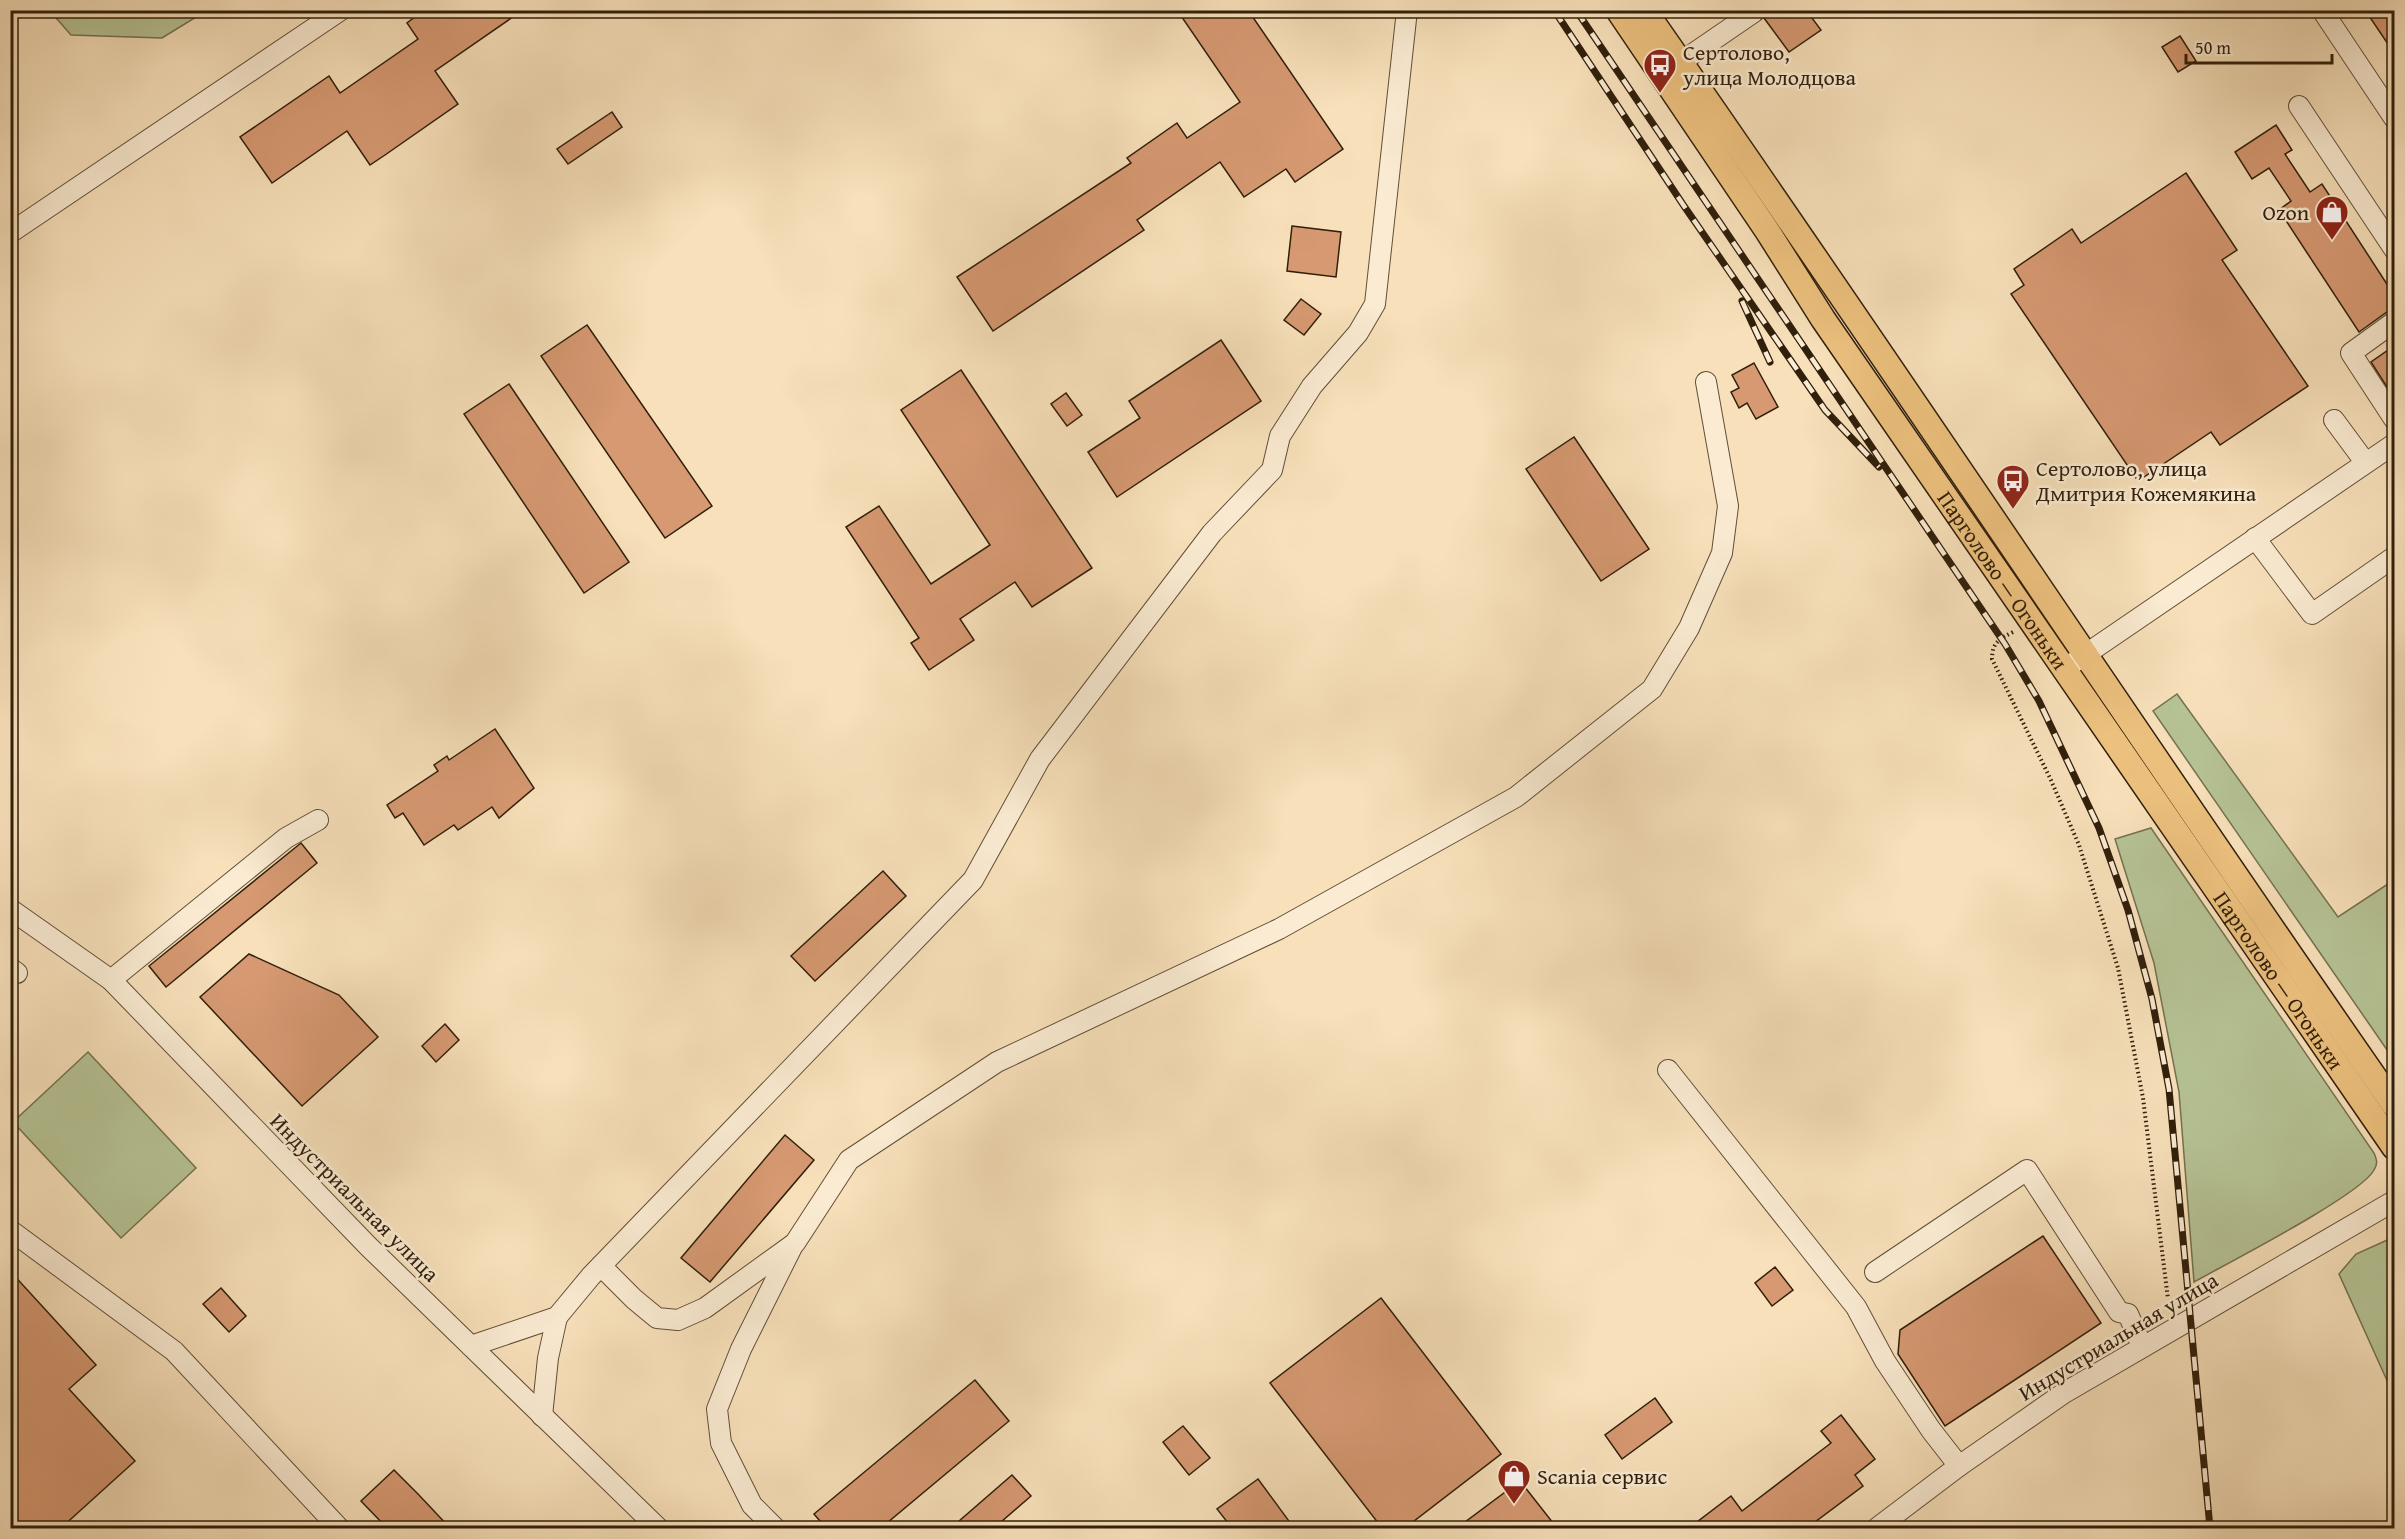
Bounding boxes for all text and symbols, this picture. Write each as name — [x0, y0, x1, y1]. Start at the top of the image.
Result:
scale bar — [2186, 27, 2332, 65]
text: 50 m — [2195, 34, 2231, 61]
place label: Сертолово, улица Молодцова — [1682, 36, 1856, 93]
bus stop icon: Сертолово, улица Молодцова — [1642, 47, 1678, 94]
shop icon: Ozon — [2314, 194, 2350, 241]
place label: Ozon — [2262, 196, 2310, 228]
place label: Сертолово, улица Дмитрия Кожемякина — [2035, 452, 2257, 509]
bus stop icon: Сертолово, улица Дмитрия Кожемякина — [1995, 463, 2031, 510]
street label: Парголово — Огоньки — [1930, 484, 2076, 676]
street label: Парголово — Огоньки — [2206, 884, 2352, 1076]
street label: Индустриальная улица — [263, 1105, 447, 1289]
street label: Индустриальная улица — [2012, 1263, 2224, 1408]
shop icon: Scania сервис — [1496, 1458, 1532, 1505]
place label: Scania сервис — [1537, 1460, 1667, 1492]

